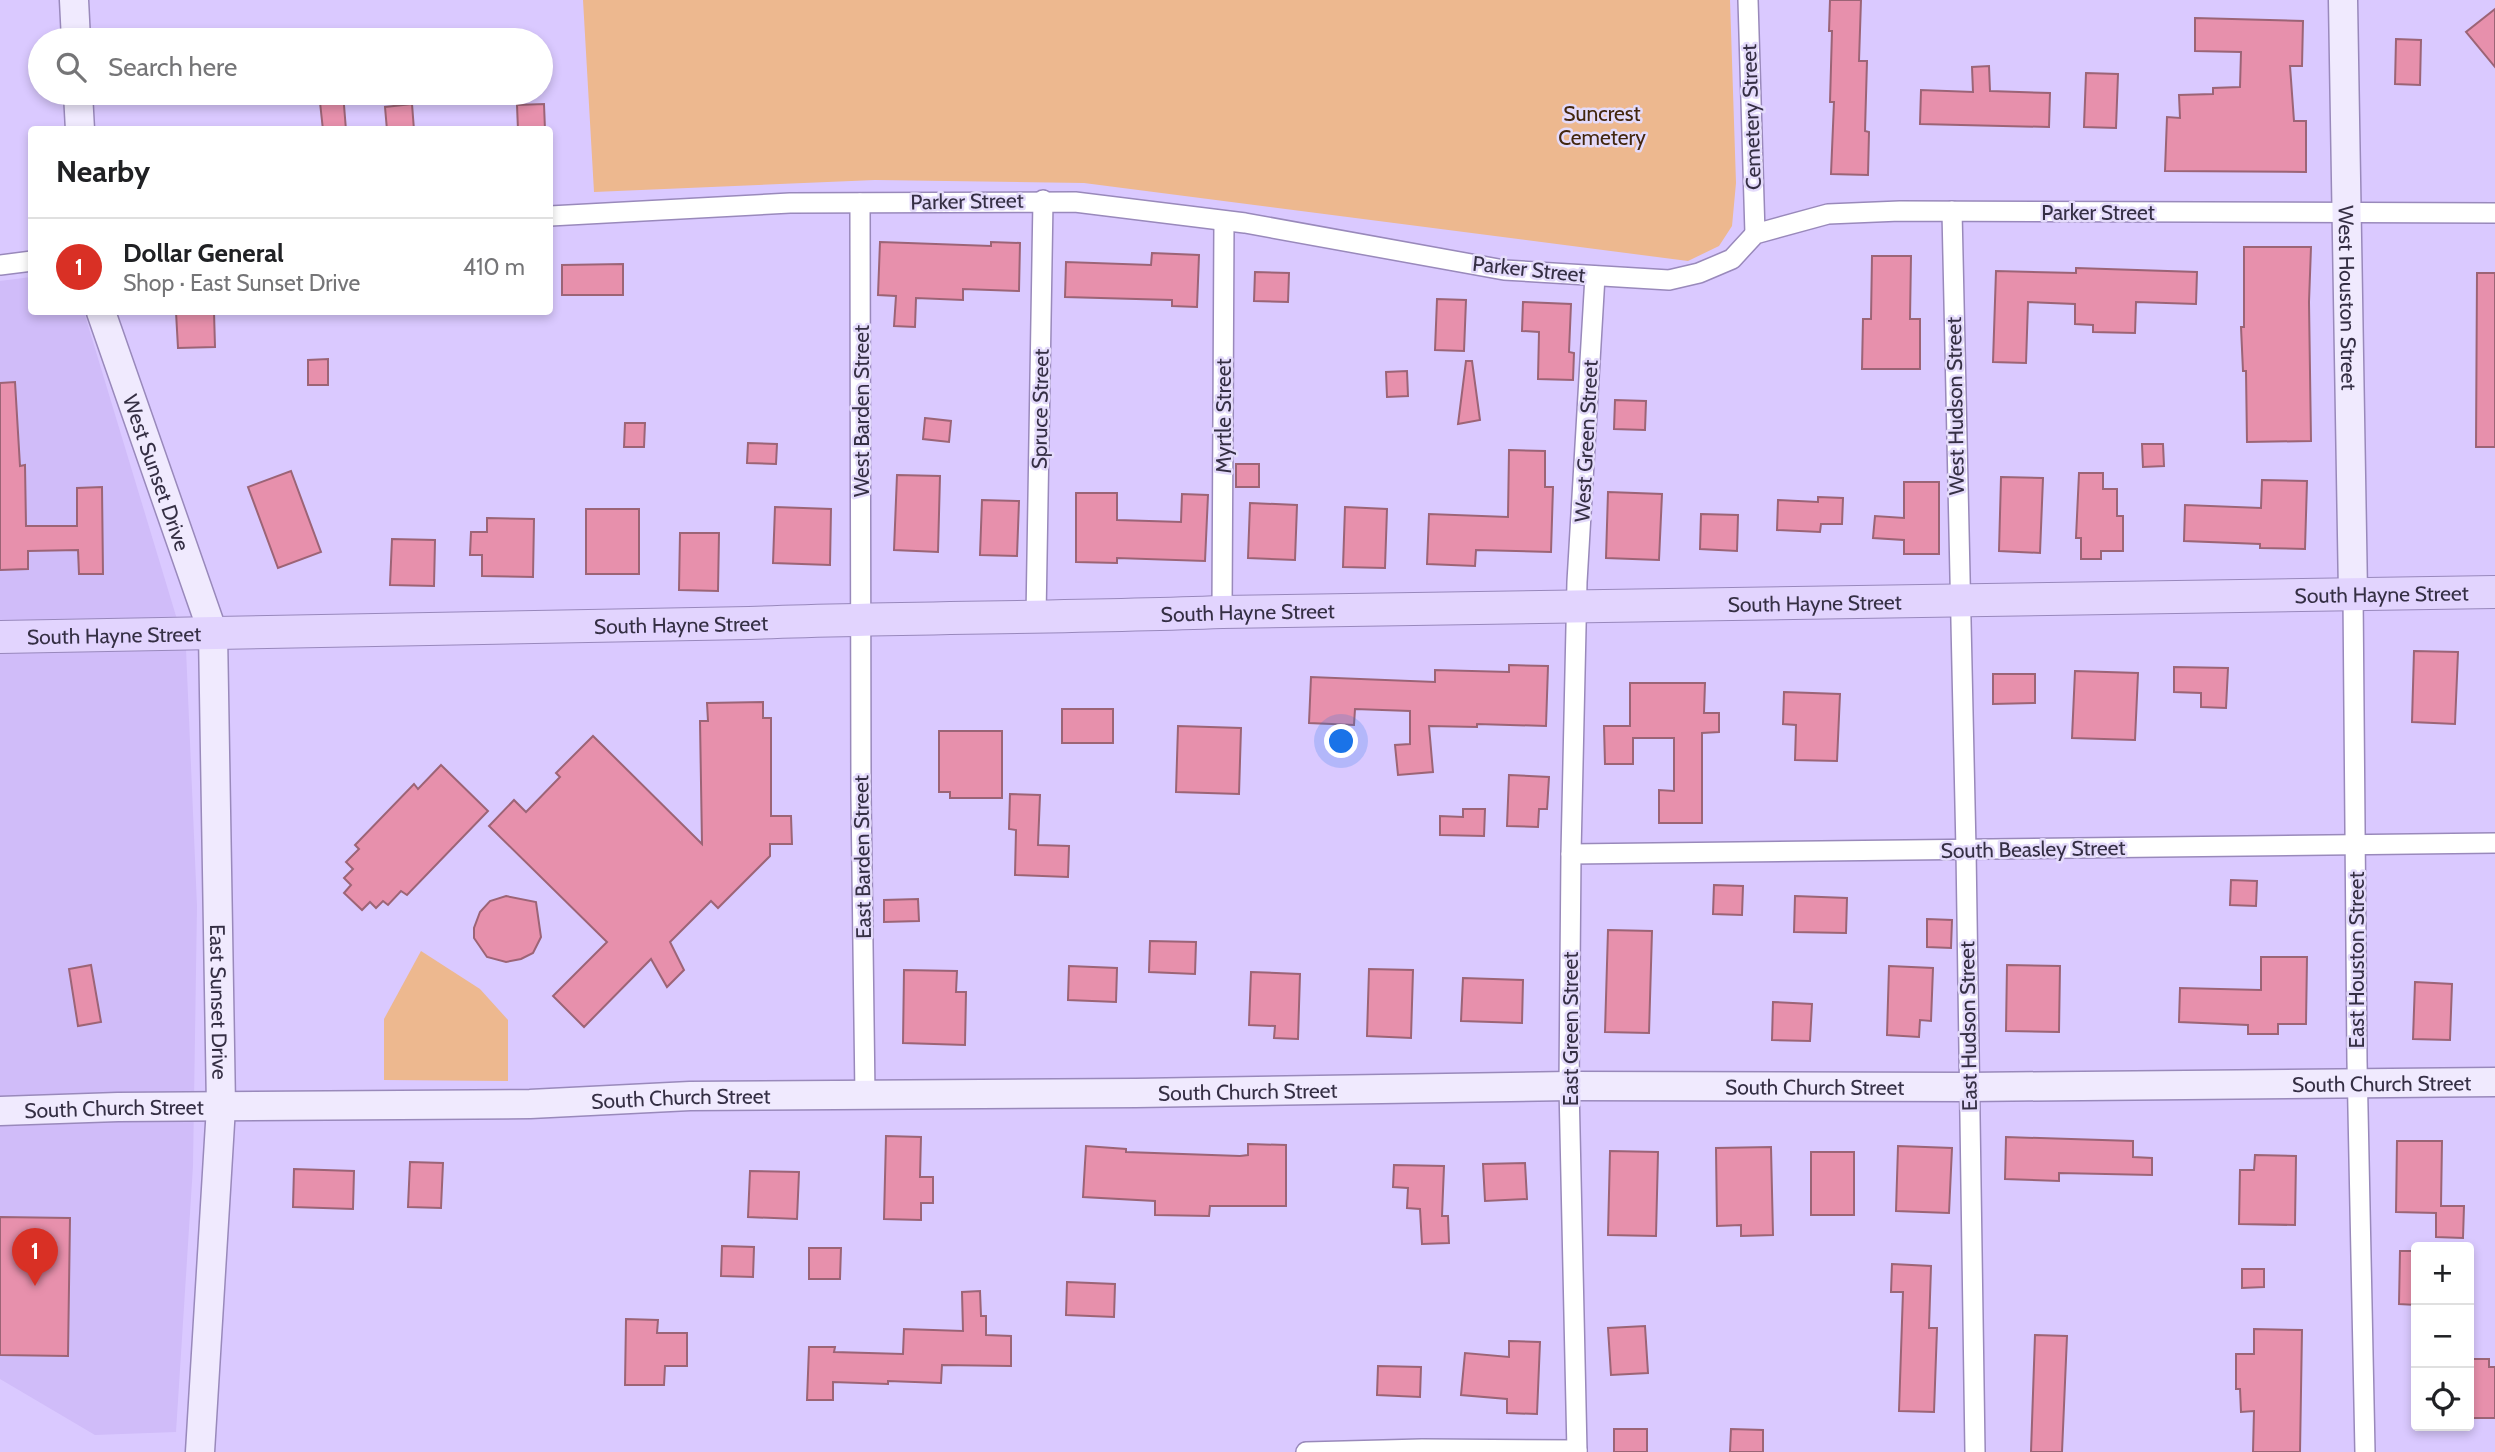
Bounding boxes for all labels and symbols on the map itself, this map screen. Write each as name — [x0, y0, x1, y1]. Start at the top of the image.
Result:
street label: Cemetery Street — [1736, 43, 1766, 191]
park label: Suncrest Cemetery — [1558, 101, 1646, 150]
street label: Parker Street — [910, 188, 1024, 214]
street label: Parker Street — [2041, 200, 2155, 225]
street label: West Houston Street — [2334, 205, 2362, 391]
street label: Parker Street — [1471, 251, 1587, 287]
street label: West Hudson Street — [1941, 317, 1969, 495]
street label: West Barden Street — [849, 325, 874, 497]
street label: Spruce Street — [1026, 349, 1054, 469]
street label: Myrtle Street — [1211, 358, 1236, 474]
street label: West Green Street — [1569, 359, 1603, 523]
street label: West Sunset Drive — [118, 391, 196, 554]
street label: South Hayne Street — [2294, 580, 2469, 608]
street label: South Hayne Street — [1727, 589, 1902, 617]
street label: South Hayne Street — [1160, 598, 1335, 627]
street label: South Hayne Street — [594, 610, 768, 638]
street label: South Hayne Street — [27, 621, 201, 649]
your location — [1324, 724, 1358, 758]
street label: East Barden Street — [848, 775, 876, 939]
street label: South Beasley Street — [1940, 835, 2126, 863]
street label: East Houston Street — [2344, 872, 2369, 1048]
street label: East Sunset Drive — [205, 924, 233, 1080]
street label: East Hudson Street — [1954, 941, 1982, 1111]
street label: East Green Street — [1558, 952, 1583, 1106]
street label: South Church Street — [2292, 1070, 2471, 1096]
street label: South Church Street — [1725, 1074, 1904, 1099]
street label: South Church Street — [1158, 1077, 1338, 1105]
street label: South Church Street — [590, 1083, 771, 1113]
street label: South Church Street — [24, 1094, 204, 1123]
pin: 1 — [12, 1228, 58, 1286]

